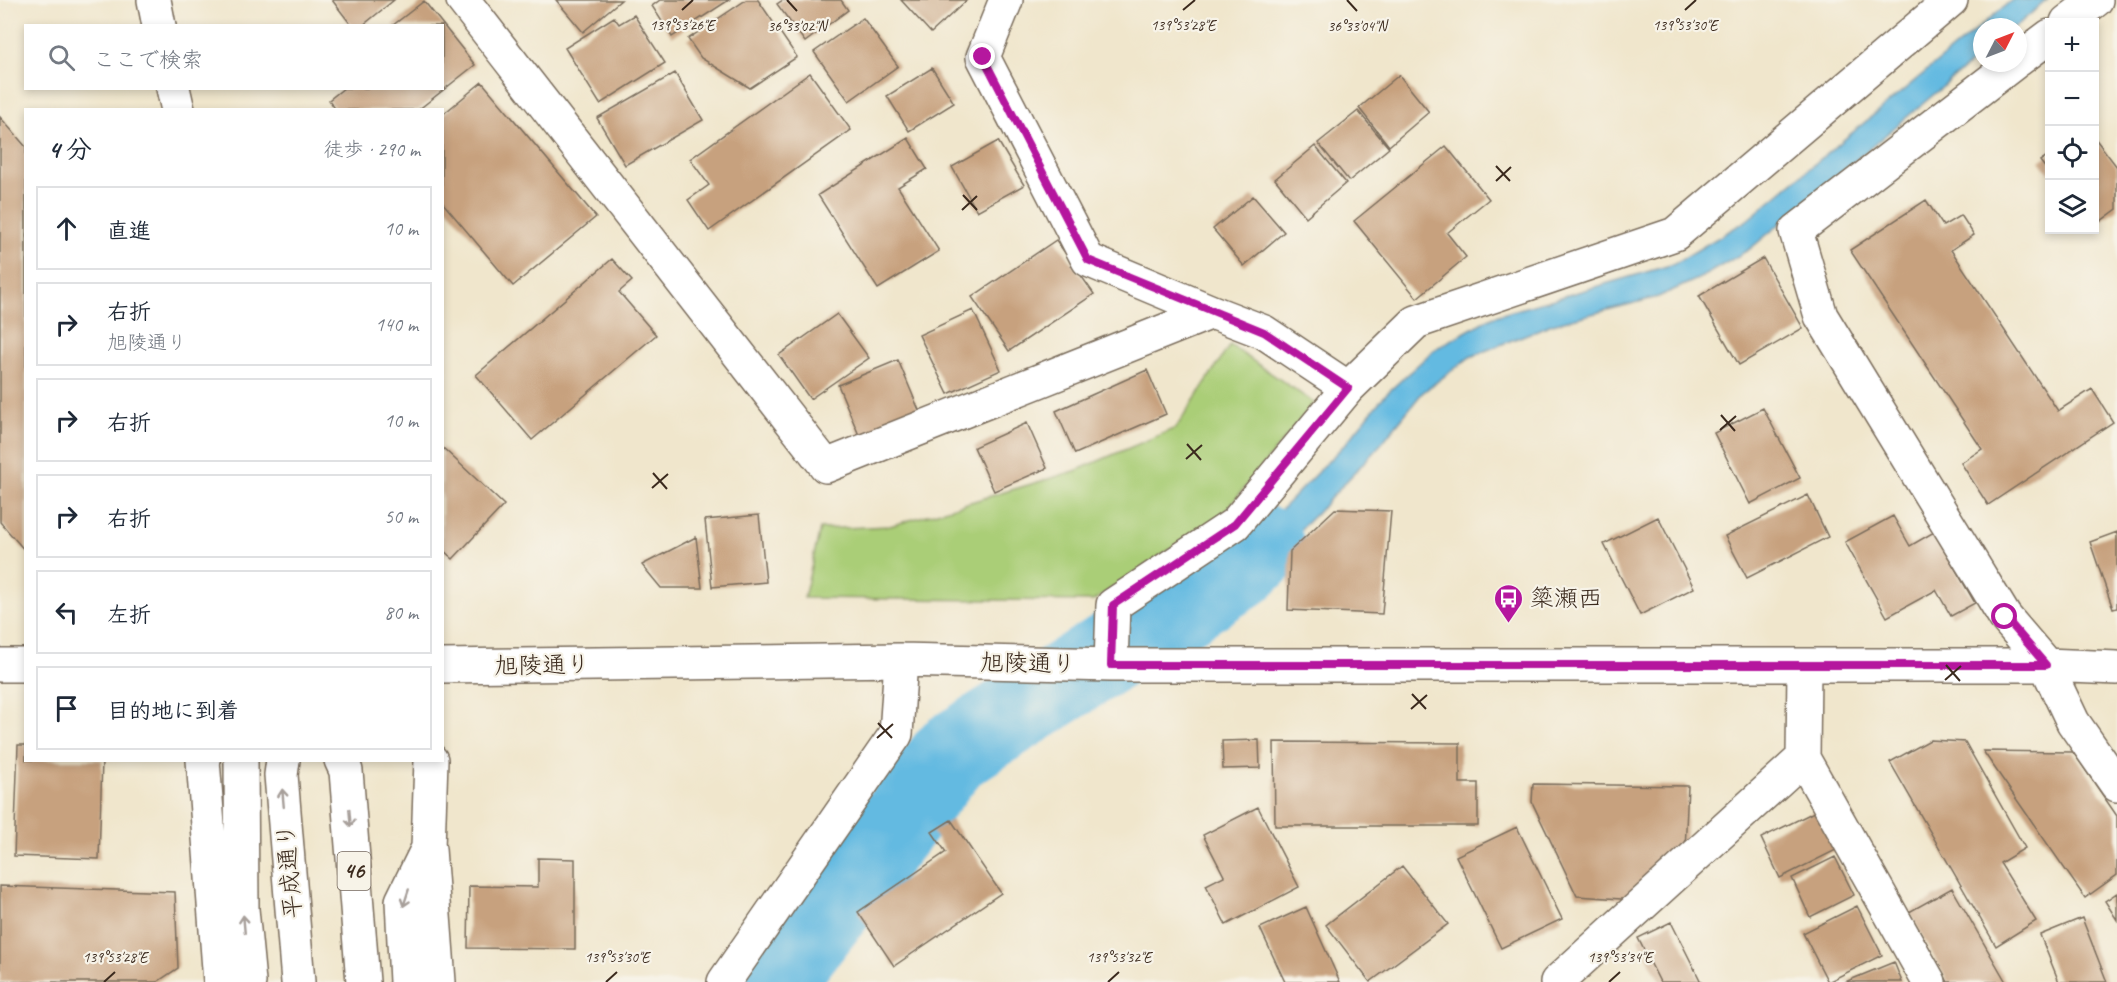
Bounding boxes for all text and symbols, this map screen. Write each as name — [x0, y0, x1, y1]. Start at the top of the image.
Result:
text: 139°53'26"E — [650, 16, 716, 35]
text: 139°53'28"E — [1151, 16, 1217, 35]
text: 139°53'30"E — [1653, 16, 1719, 35]
text: 36°33'02"N — [767, 17, 830, 36]
text: 36°33'04"N — [1327, 17, 1390, 36]
north arrow — [1973, 18, 2027, 72]
map controls — [2045, 18, 2099, 234]
button: + — [2045, 18, 2099, 72]
search box — [24, 24, 444, 90]
icon: search — [45, 41, 78, 74]
route end — [969, 43, 995, 69]
text: ここで検索 — [93, 46, 203, 74]
button: − — [2045, 72, 2099, 126]
button: locate — [2045, 126, 2099, 180]
text: 4 分 — [48, 133, 92, 166]
text: 徒歩 · 290 m — [324, 137, 420, 162]
button: layers — [2045, 180, 2099, 234]
icon: ahead — [50, 212, 83, 245]
text: 10 m — [384, 216, 418, 241]
text: 直進 — [107, 217, 151, 245]
text: 右折 — [107, 298, 151, 326]
icon: right — [50, 308, 83, 341]
text: 140 m — [375, 312, 418, 337]
text: 旭陵通り — [107, 330, 187, 355]
icon: right — [50, 404, 83, 437]
text: 10 m — [384, 408, 418, 433]
text: 右折 — [107, 409, 151, 437]
icon: right — [50, 500, 83, 533]
text: 50 m — [384, 504, 418, 529]
text: 右折 — [107, 505, 151, 533]
bus stop icon: 簗瀬西 — [1493, 582, 1525, 624]
place label: 簗瀬西 — [1530, 583, 1602, 613]
icon: left — [50, 596, 83, 629]
text: 80 m — [384, 600, 418, 625]
text: 左折 — [107, 601, 151, 629]
route start — [1991, 603, 2017, 629]
street label: 旭陵通り — [980, 647, 1076, 679]
street label: 旭陵通り — [494, 649, 590, 681]
icon: arrive — [50, 692, 83, 725]
text: 目的地に到着 — [107, 697, 239, 725]
one-way arrow — [277, 789, 288, 809]
one-way arrow — [345, 807, 356, 827]
street label: 平成通り — [270, 822, 308, 920]
road number: 46 — [338, 852, 370, 890]
one-way arrow — [400, 888, 411, 907]
one-way arrow — [238, 914, 249, 934]
text: 139°53'28"E — [83, 948, 149, 967]
text: 139°53'30"E — [585, 948, 651, 967]
text: 139°53'32"E — [1087, 948, 1153, 967]
text: 139°53'34"E — [1588, 948, 1654, 967]

